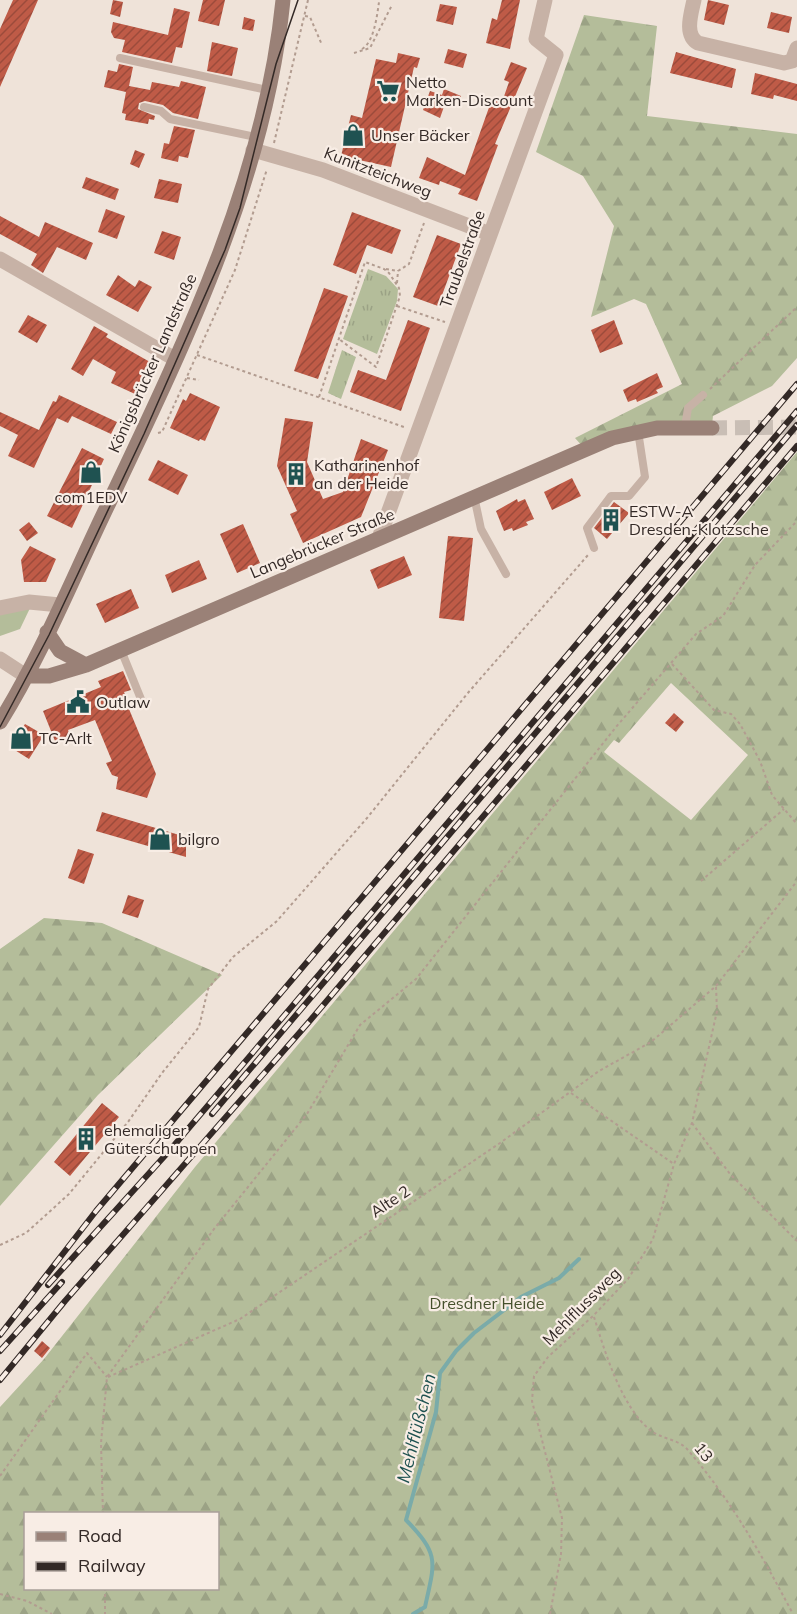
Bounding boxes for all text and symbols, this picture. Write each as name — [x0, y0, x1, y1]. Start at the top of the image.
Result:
place label: Netto Marken-Discount — [406, 72, 533, 110]
supermarket icon: Netto Marken-Discount — [375, 78, 401, 104]
shop icon: Unser Bäcker — [340, 122, 366, 148]
place label: Unser Bäcker — [371, 125, 470, 145]
street label: Kunitzteichweg — [321, 142, 435, 202]
street label: Traubelstraße — [435, 207, 489, 311]
street label: Königsbrücker Landstraße — [103, 270, 201, 456]
place label: Katharinenhof an der Heide — [314, 455, 420, 493]
shop icon: com1EDV — [78, 459, 104, 485]
building icon: Katharinenhof an der Heide — [283, 461, 309, 487]
place label: com1EDV — [55, 487, 128, 507]
place label: ESTW-A Dresden-Klotzsche — [629, 501, 769, 539]
street label: Langebrücker Straße — [247, 504, 397, 582]
building icon: ESTW-A Dresden-Klotzsche — [598, 507, 624, 533]
public building icon: Outlaw — [65, 689, 91, 715]
place label: Outlaw — [96, 692, 151, 712]
shop icon: TC-Arlt — [8, 725, 34, 751]
place label: TC-Arlt — [39, 728, 92, 748]
shop icon: bilgro — [147, 826, 173, 852]
place label: bilgro — [178, 829, 220, 849]
place label: ehemaliger Güterschuppen — [104, 1120, 217, 1158]
building icon: ehemaliger Güterschuppen — [73, 1126, 99, 1152]
street label: Alte 2 — [366, 1181, 414, 1221]
street label: Mehlflussweg — [538, 1263, 624, 1349]
park label: Dresdner Heide — [429, 1293, 545, 1313]
water label: Mehlflüßchen — [391, 1371, 441, 1485]
street label: 13 — [690, 1438, 718, 1466]
legend — [24, 1512, 219, 1590]
text: Road — [78, 1524, 122, 1547]
text: Railway — [78, 1554, 146, 1577]

